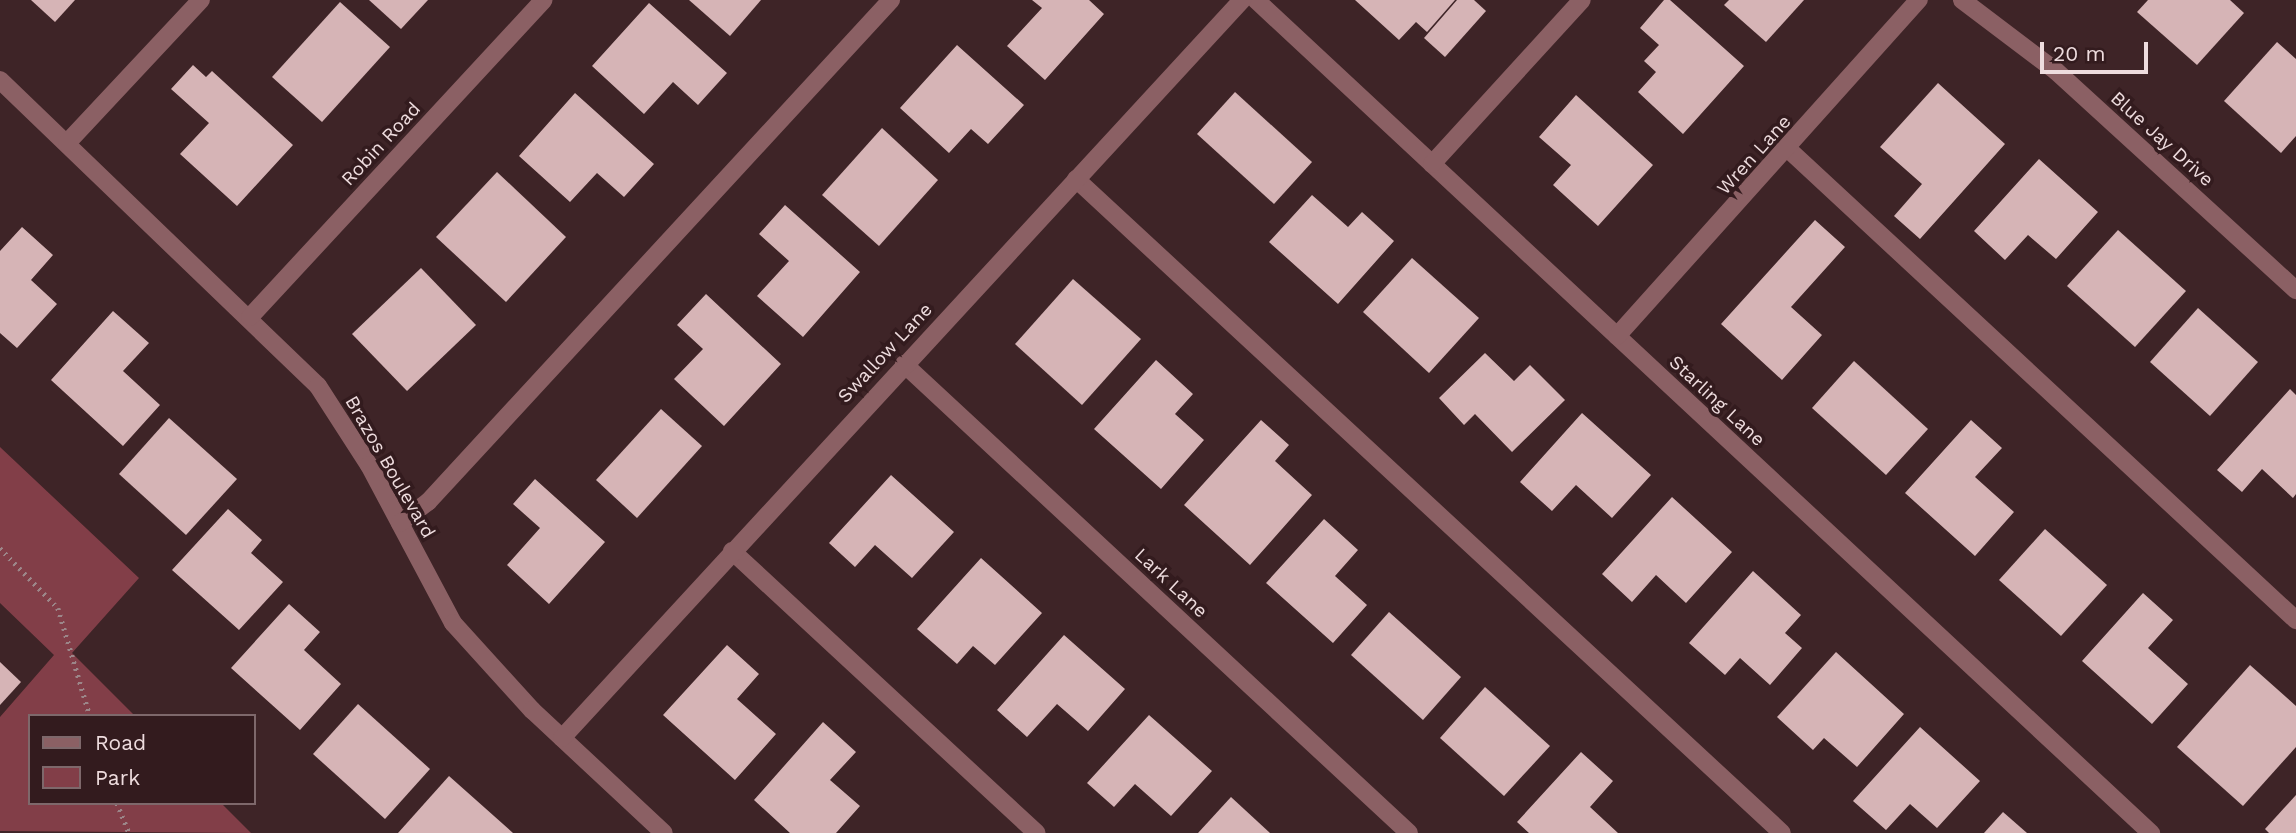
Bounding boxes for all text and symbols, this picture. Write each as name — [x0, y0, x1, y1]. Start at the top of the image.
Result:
scale bar — [2044, 28, 2152, 72]
text: 20 m — [2053, 41, 2105, 66]
street label: Blue Jay Drive — [2105, 87, 2219, 191]
street label: Robin Road — [337, 98, 425, 190]
street label: Wren Lane — [1712, 110, 1796, 200]
street label: Swallow Lane — [833, 298, 937, 408]
street label: Starling Lane — [1664, 351, 1770, 451]
street label: Brazos Boulevard — [340, 392, 440, 542]
street label: Lark Lane — [1130, 543, 1212, 623]
legend — [28, 714, 256, 805]
text: Road — [95, 730, 146, 755]
text: Park — [95, 765, 140, 790]

